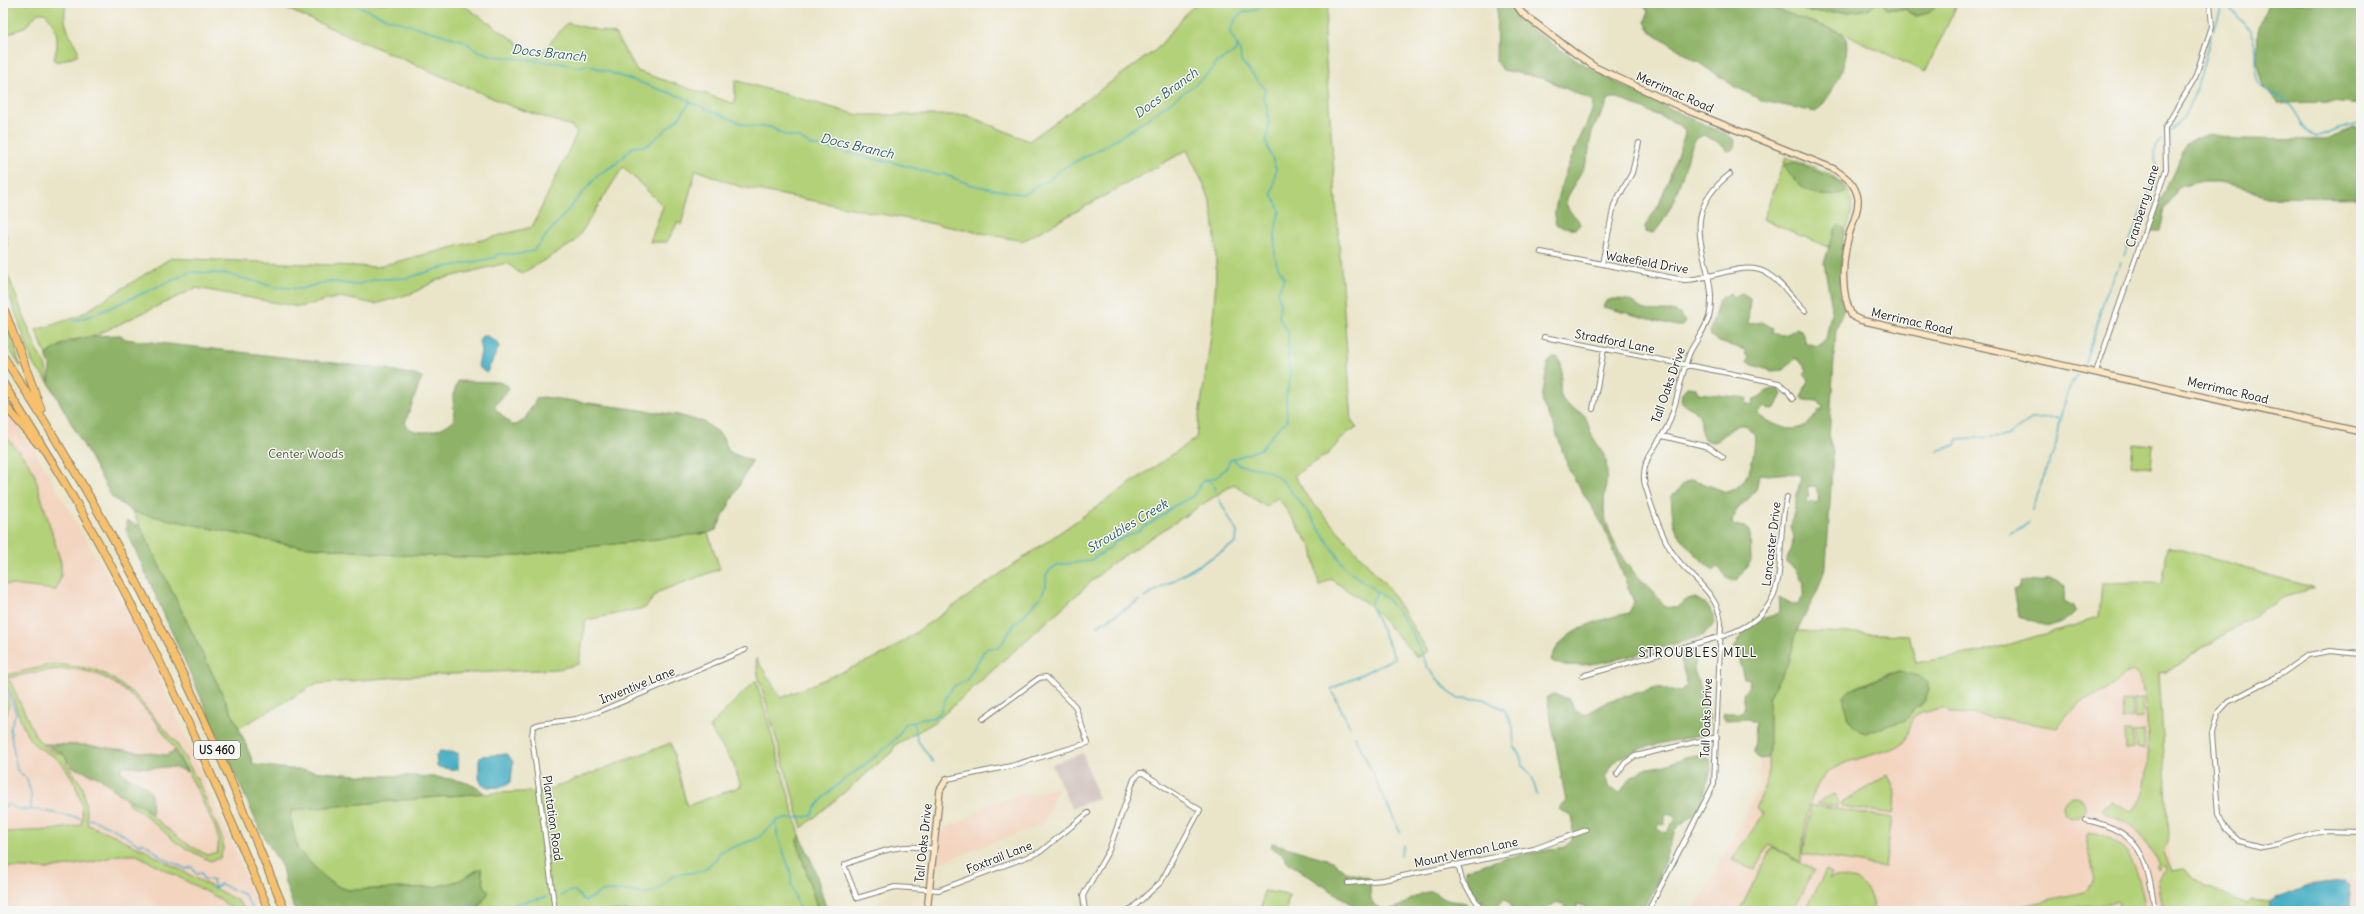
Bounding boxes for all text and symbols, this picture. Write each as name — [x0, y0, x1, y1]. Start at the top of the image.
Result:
water label: Docs Branch — [511, 41, 588, 65]
water label: Docs Branch — [1131, 64, 1202, 122]
street label: Merrimac Road — [1634, 68, 1716, 116]
water label: Docs Branch — [819, 129, 896, 163]
street label: Cranberry Lane — [2122, 163, 2162, 249]
street label: Wakefield Drive — [1604, 247, 1690, 277]
street label: Merrimac Road — [1870, 304, 1954, 338]
street label: Stradford Lane — [1574, 326, 1656, 356]
street label: Tall Oaks Drive — [1648, 345, 1688, 425]
street label: Merrimac Road — [2186, 373, 2270, 407]
park label: Center Woods — [268, 446, 344, 461]
water label: Stroubles Creek — [1083, 494, 1172, 557]
street label: Lancaster Drive — [1758, 501, 1784, 587]
district label: STROUBLES MILL — [1638, 644, 1758, 661]
street label: Inventive Lane — [597, 663, 677, 707]
street label: Tall Oaks Drive — [1697, 678, 1715, 758]
road number: US 460 — [194, 741, 240, 759]
street label: Plantation Road — [540, 774, 566, 862]
street label: Tall Oaks Drive — [911, 803, 935, 883]
street label: Mount Vernon Lane — [1413, 834, 1519, 870]
street label: Foxtrail Lane — [964, 838, 1034, 876]

